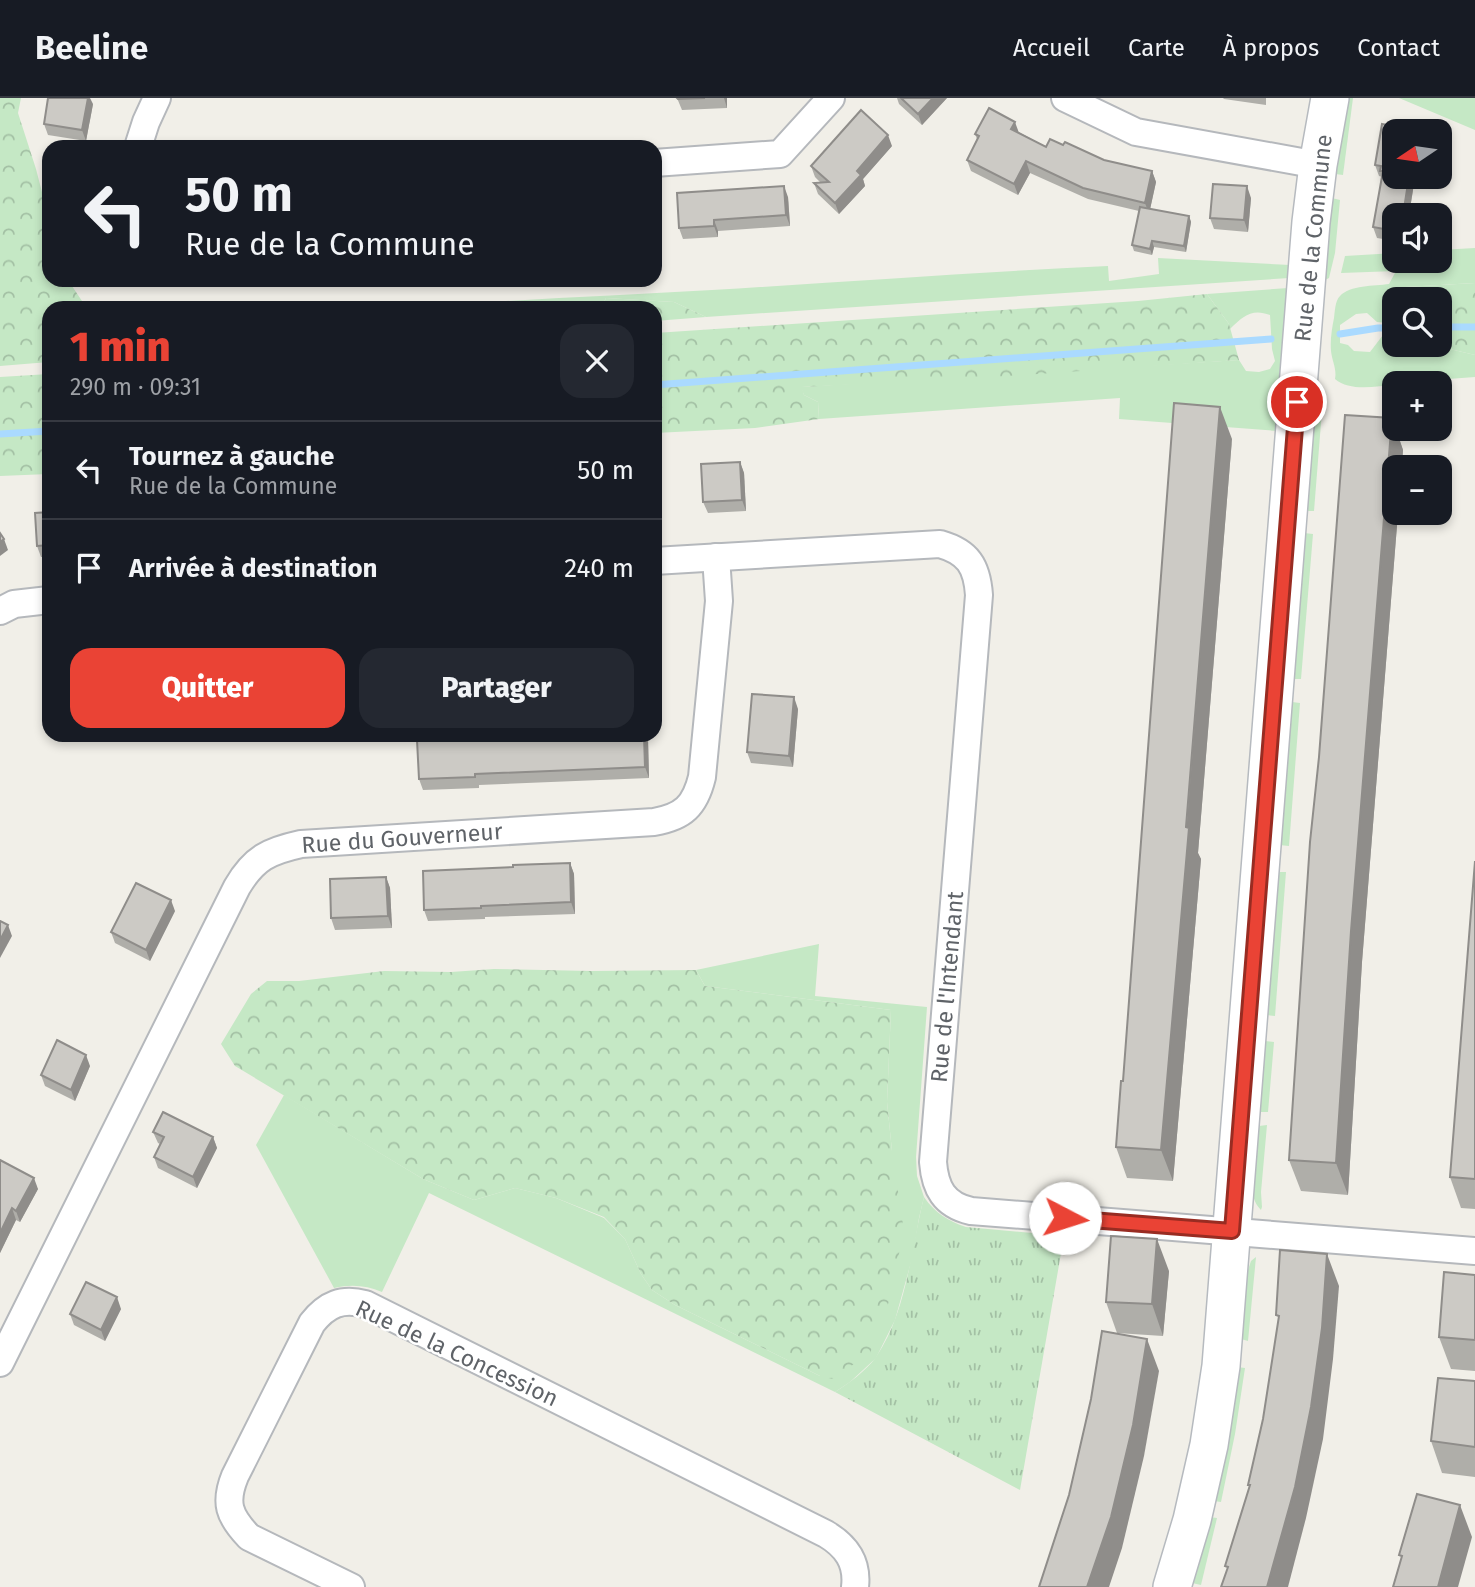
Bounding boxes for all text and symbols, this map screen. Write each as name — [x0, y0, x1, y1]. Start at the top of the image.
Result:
text: Beeline — [35, 28, 148, 68]
text: Accueil — [1013, 34, 1090, 62]
text: Carte — [1128, 34, 1185, 62]
text: À propos — [1223, 34, 1319, 62]
text: Contact — [1357, 34, 1440, 62]
north arrow — [1382, 119, 1452, 189]
map controls — [1382, 119, 1452, 525]
street label: Rue de la Commune — [1288, 133, 1338, 343]
text: 50 m — [185, 165, 293, 224]
icon: left — [70, 168, 161, 259]
button: sound — [1382, 203, 1452, 273]
text: Rue de la Commune — [185, 225, 475, 263]
button: search — [1382, 287, 1452, 357]
text: 1 min — [70, 322, 171, 372]
button: close — [560, 324, 634, 398]
button: + — [1382, 371, 1452, 441]
pin — [1267, 372, 1327, 432]
text: 290 m · 09:31 — [70, 373, 201, 401]
icon: arrive — [1278, 383, 1316, 421]
text: Tournez à gauche — [129, 441, 334, 472]
icon: left — [70, 451, 108, 489]
text: 50 m — [577, 455, 634, 486]
button: − — [1382, 455, 1452, 525]
text: Rue de la Commune — [129, 472, 337, 500]
icon: arrive — [70, 549, 108, 587]
text: Arrivée à destination — [129, 553, 378, 584]
text: 240 m — [564, 553, 634, 584]
button: Quitter — [70, 648, 345, 728]
button: Partager — [359, 648, 634, 728]
street label: Rue du Gouverneur — [301, 817, 504, 859]
street label: Rue de l'Intendant — [925, 889, 969, 1084]
position arrow — [1028, 1181, 1102, 1255]
street label: Rue de la Concession — [351, 1294, 563, 1412]

